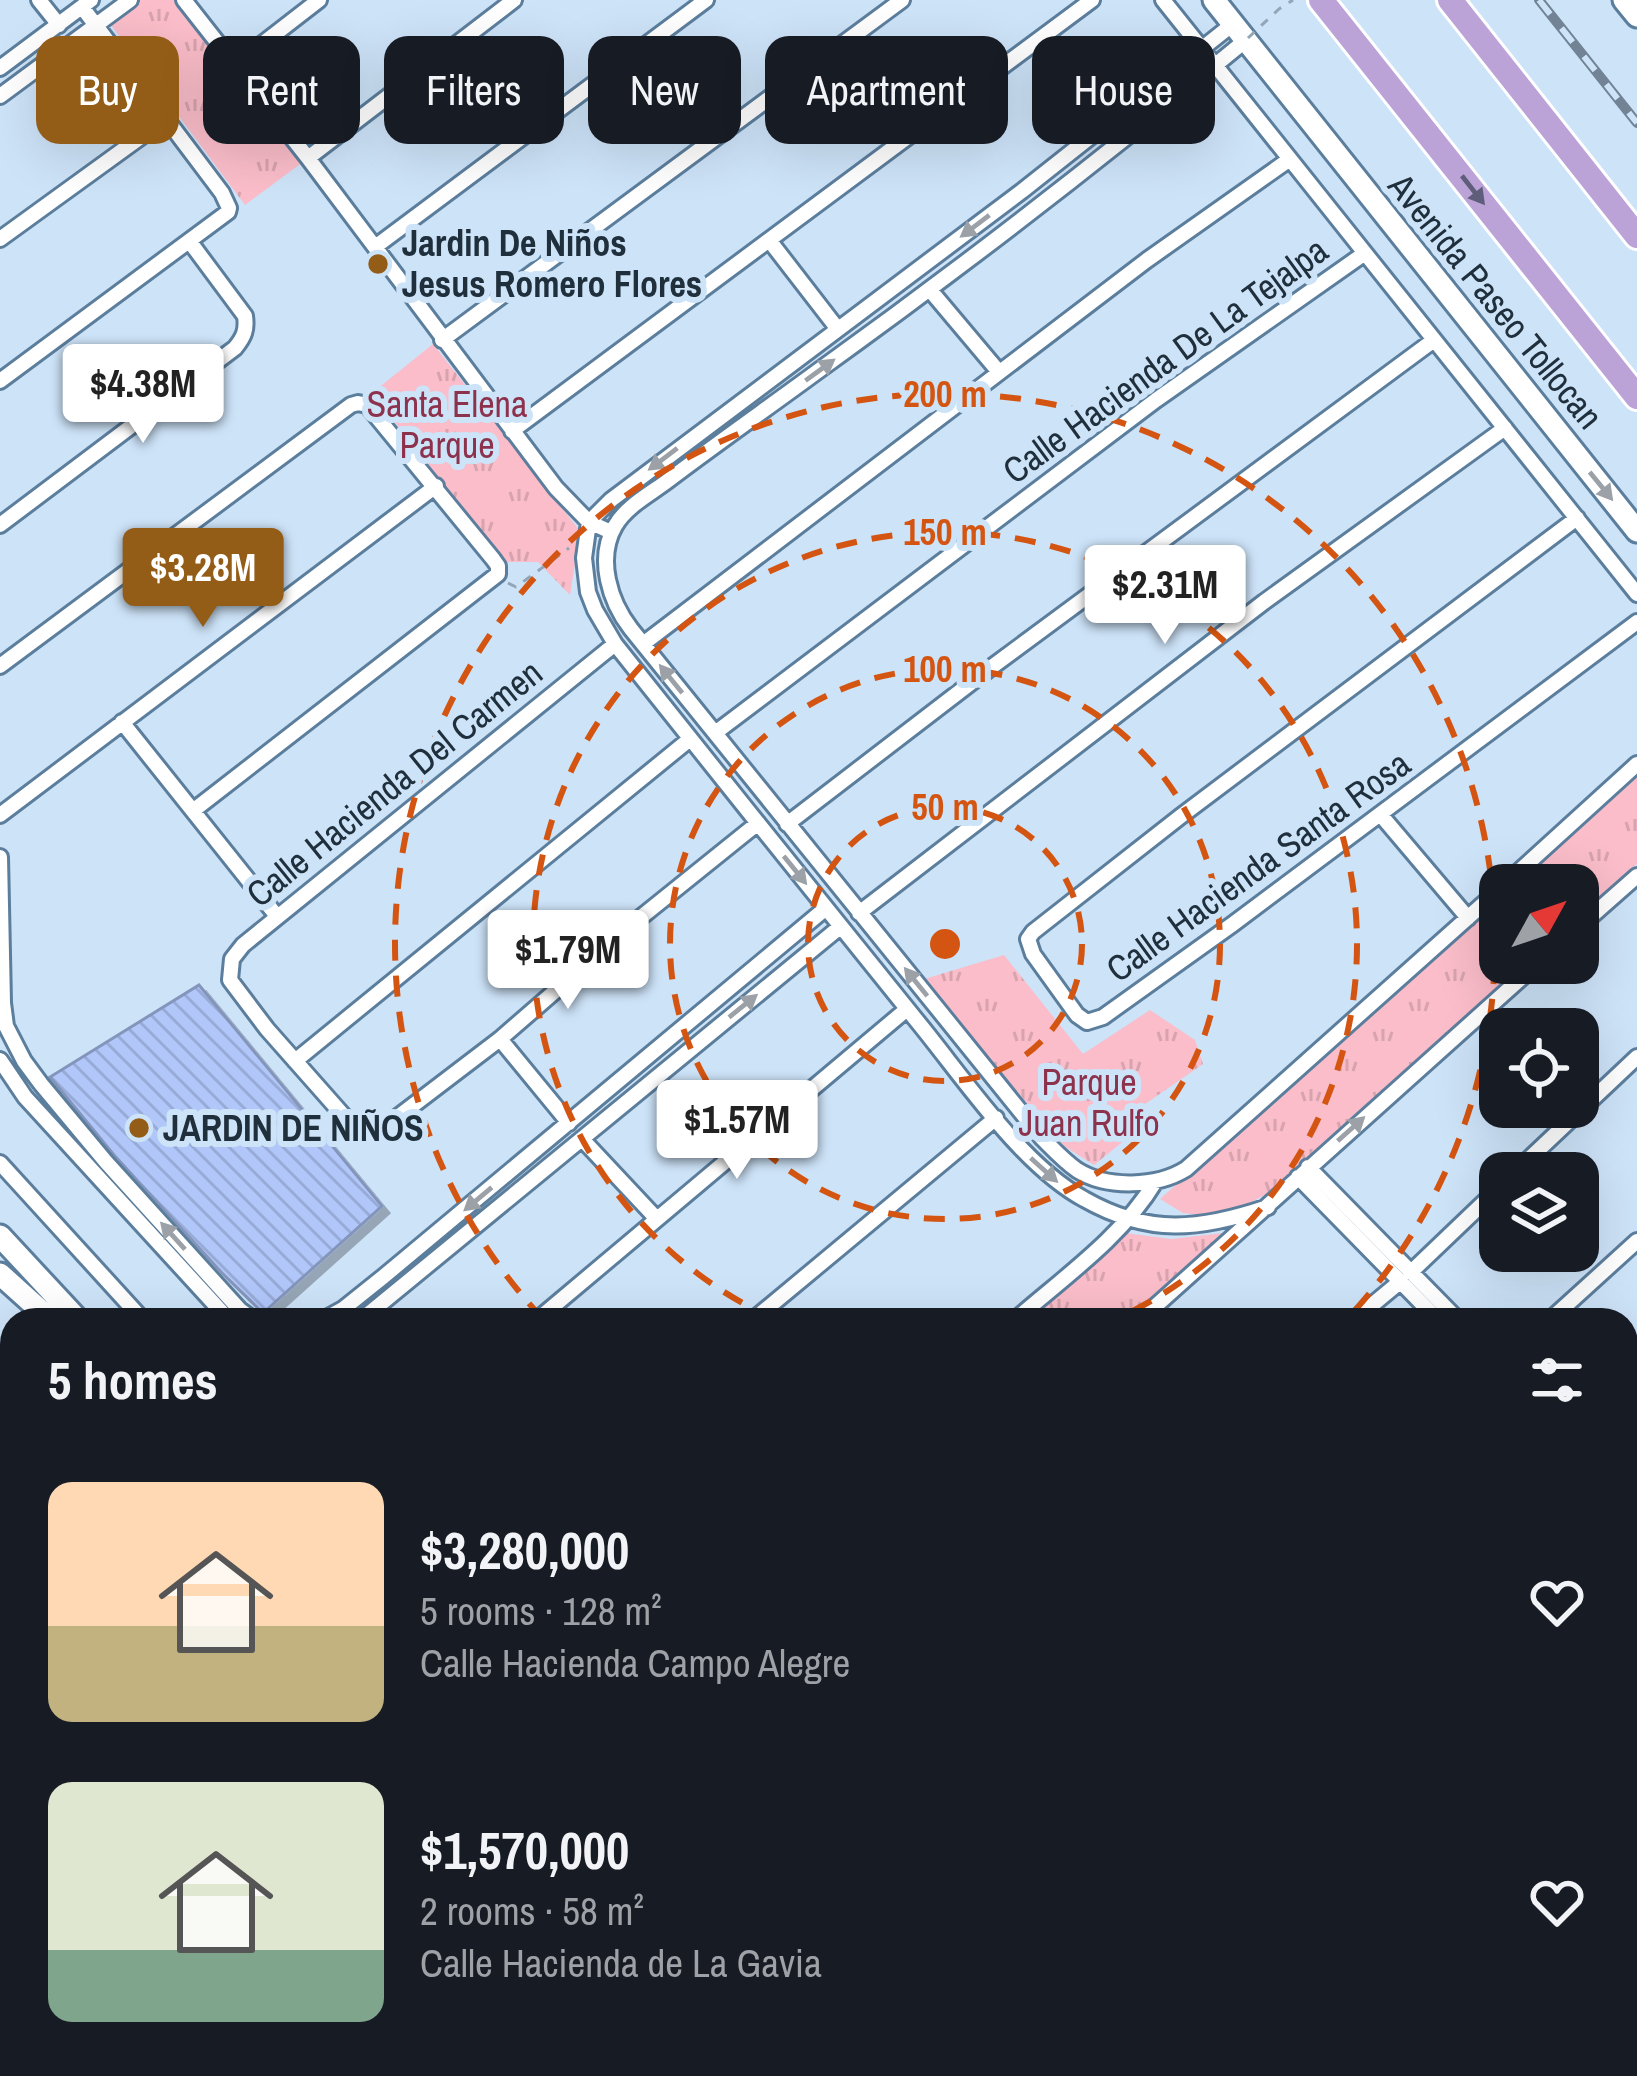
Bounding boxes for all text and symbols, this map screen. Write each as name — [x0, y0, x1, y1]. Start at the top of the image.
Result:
chip: Buy — [36, 36, 179, 144]
chip: Rent — [203, 36, 360, 144]
chip: Filters — [384, 36, 564, 144]
chip: New — [588, 36, 741, 144]
chip: Apartment — [765, 36, 1008, 144]
chip: House — [1032, 36, 1215, 144]
street label: Avenida Paseo Tollocan — [1377, 162, 1614, 439]
one-way arrow — [1459, 175, 1485, 206]
one-way arrow — [960, 213, 991, 237]
place label: Jardin De Niños Jesus Romero Flores — [402, 219, 702, 308]
street label: Calle Hacienda De La Tejalpa — [993, 226, 1337, 494]
marker: Jardin De Niños Jesus Romero Flores — [365, 251, 391, 277]
pin: $4.38M — [45, 344, 241, 446]
text: $4.38M — [90, 357, 196, 409]
one-way arrow — [804, 359, 836, 383]
text: 200 m — [903, 370, 987, 418]
park label: Santa Elena Parque — [367, 380, 527, 469]
one-way arrow — [648, 447, 679, 471]
one-way arrow — [1588, 470, 1613, 501]
text: 150 m — [903, 508, 987, 556]
pin: $3.28M — [105, 528, 301, 630]
text: $3.28M — [150, 541, 256, 593]
pin: $2.31M — [1067, 545, 1263, 647]
text: $2.31M — [1112, 558, 1218, 610]
text: 100 m — [903, 645, 987, 693]
street label: Calle Hacienda Del Carmen — [236, 649, 552, 917]
one-way arrow — [658, 663, 684, 694]
street label: Calle Hacienda Santa Rosa — [1097, 740, 1419, 992]
text: 50 m — [911, 783, 979, 831]
one-way arrow — [782, 854, 807, 885]
north arrow — [1479, 864, 1599, 984]
map controls — [1479, 864, 1599, 1272]
pin: $1.79M — [470, 910, 666, 1012]
text: $1.79M — [515, 923, 621, 975]
centre of rings — [924, 923, 966, 965]
one-way arrow — [903, 967, 929, 997]
one-way arrow — [728, 994, 759, 1020]
button: locate — [1479, 1008, 1599, 1128]
park label: Parque Juan Rulfo — [1018, 1058, 1160, 1147]
pin: $1.57M — [639, 1080, 835, 1182]
text: $1.57M — [684, 1093, 790, 1145]
place label: JARDIN DE NIÑOS — [163, 1104, 424, 1152]
marker: JARDIN DE NIÑOS — [126, 1115, 152, 1141]
one-way arrow — [1336, 1116, 1366, 1143]
button: layers — [1479, 1152, 1599, 1272]
one-way arrow — [1030, 1156, 1059, 1183]
one-way arrow — [463, 1185, 493, 1211]
one-way arrow — [160, 1221, 187, 1250]
text: 5 homes — [48, 1346, 218, 1415]
icon: filters — [1524, 1347, 1590, 1413]
text: $3,280,000 — [420, 1516, 629, 1585]
icon: home — [144, 1530, 288, 1674]
icon: heart — [1524, 1569, 1590, 1635]
text: 5 rooms · 128 m² — [420, 1585, 662, 1637]
text: Calle Hacienda Campo Alegre — [420, 1637, 850, 1689]
text: $1,570,000 — [420, 1816, 629, 1885]
icon: home — [144, 1830, 288, 1974]
icon: heart — [1524, 1869, 1590, 1935]
text: 2 rooms · 58 m² — [420, 1885, 644, 1937]
text: Calle Hacienda de La Gavia — [420, 1937, 822, 1989]

